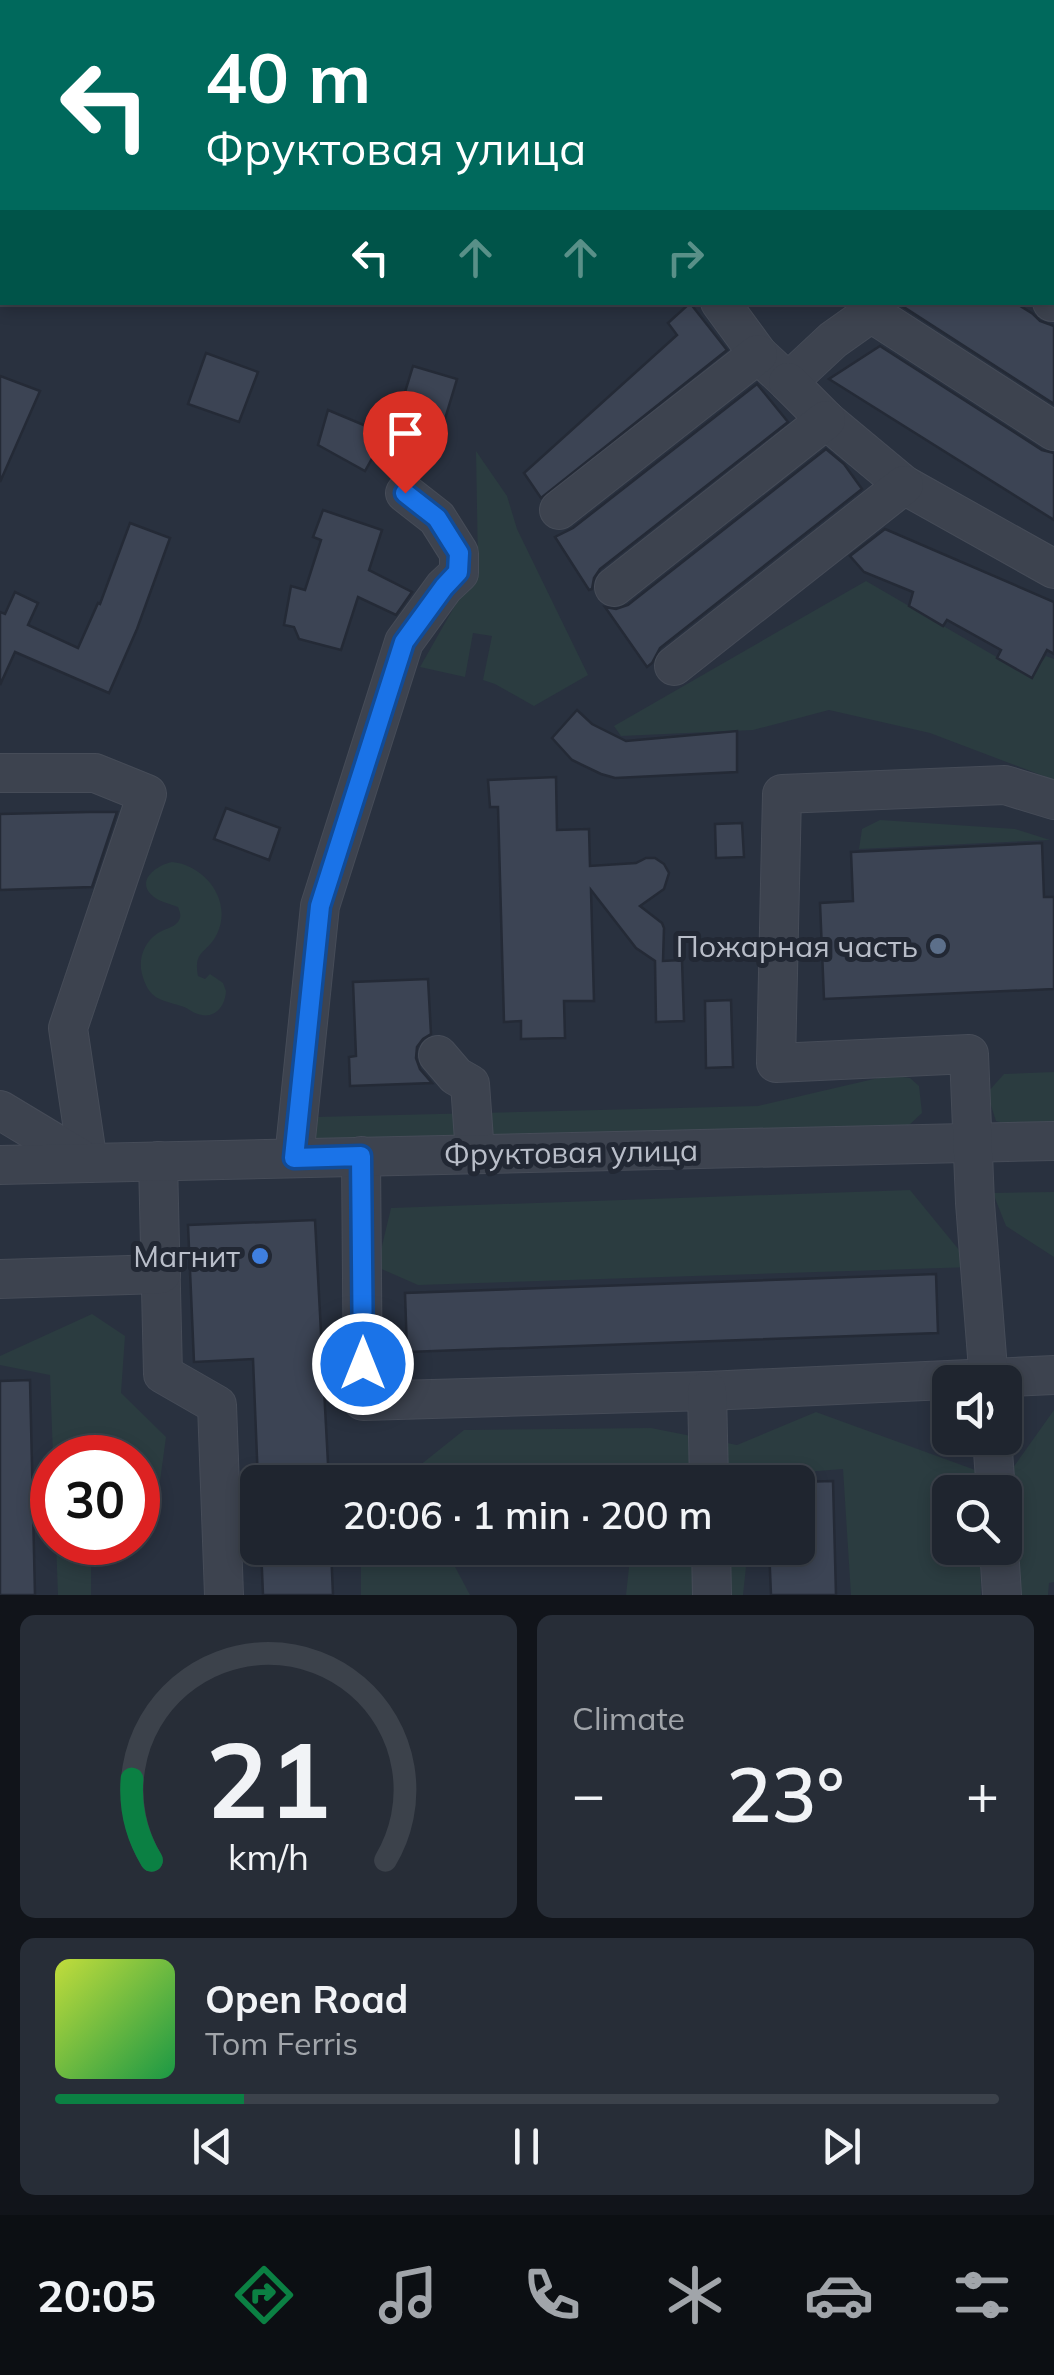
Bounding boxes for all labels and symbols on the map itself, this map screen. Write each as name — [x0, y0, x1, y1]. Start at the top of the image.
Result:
pin — [363, 391, 448, 494]
place label: Пожарная часть — [676, 927, 918, 965]
marker: Пожарная часть — [927, 935, 949, 957]
street label: Фруктовая улица — [444, 1131, 698, 1173]
place label: Магнит — [133, 1237, 240, 1275]
marker: Магнит — [249, 1245, 271, 1267]
position arrow — [311, 1312, 415, 1416]
speed limit sign: 30 — [30, 1435, 160, 1565]

